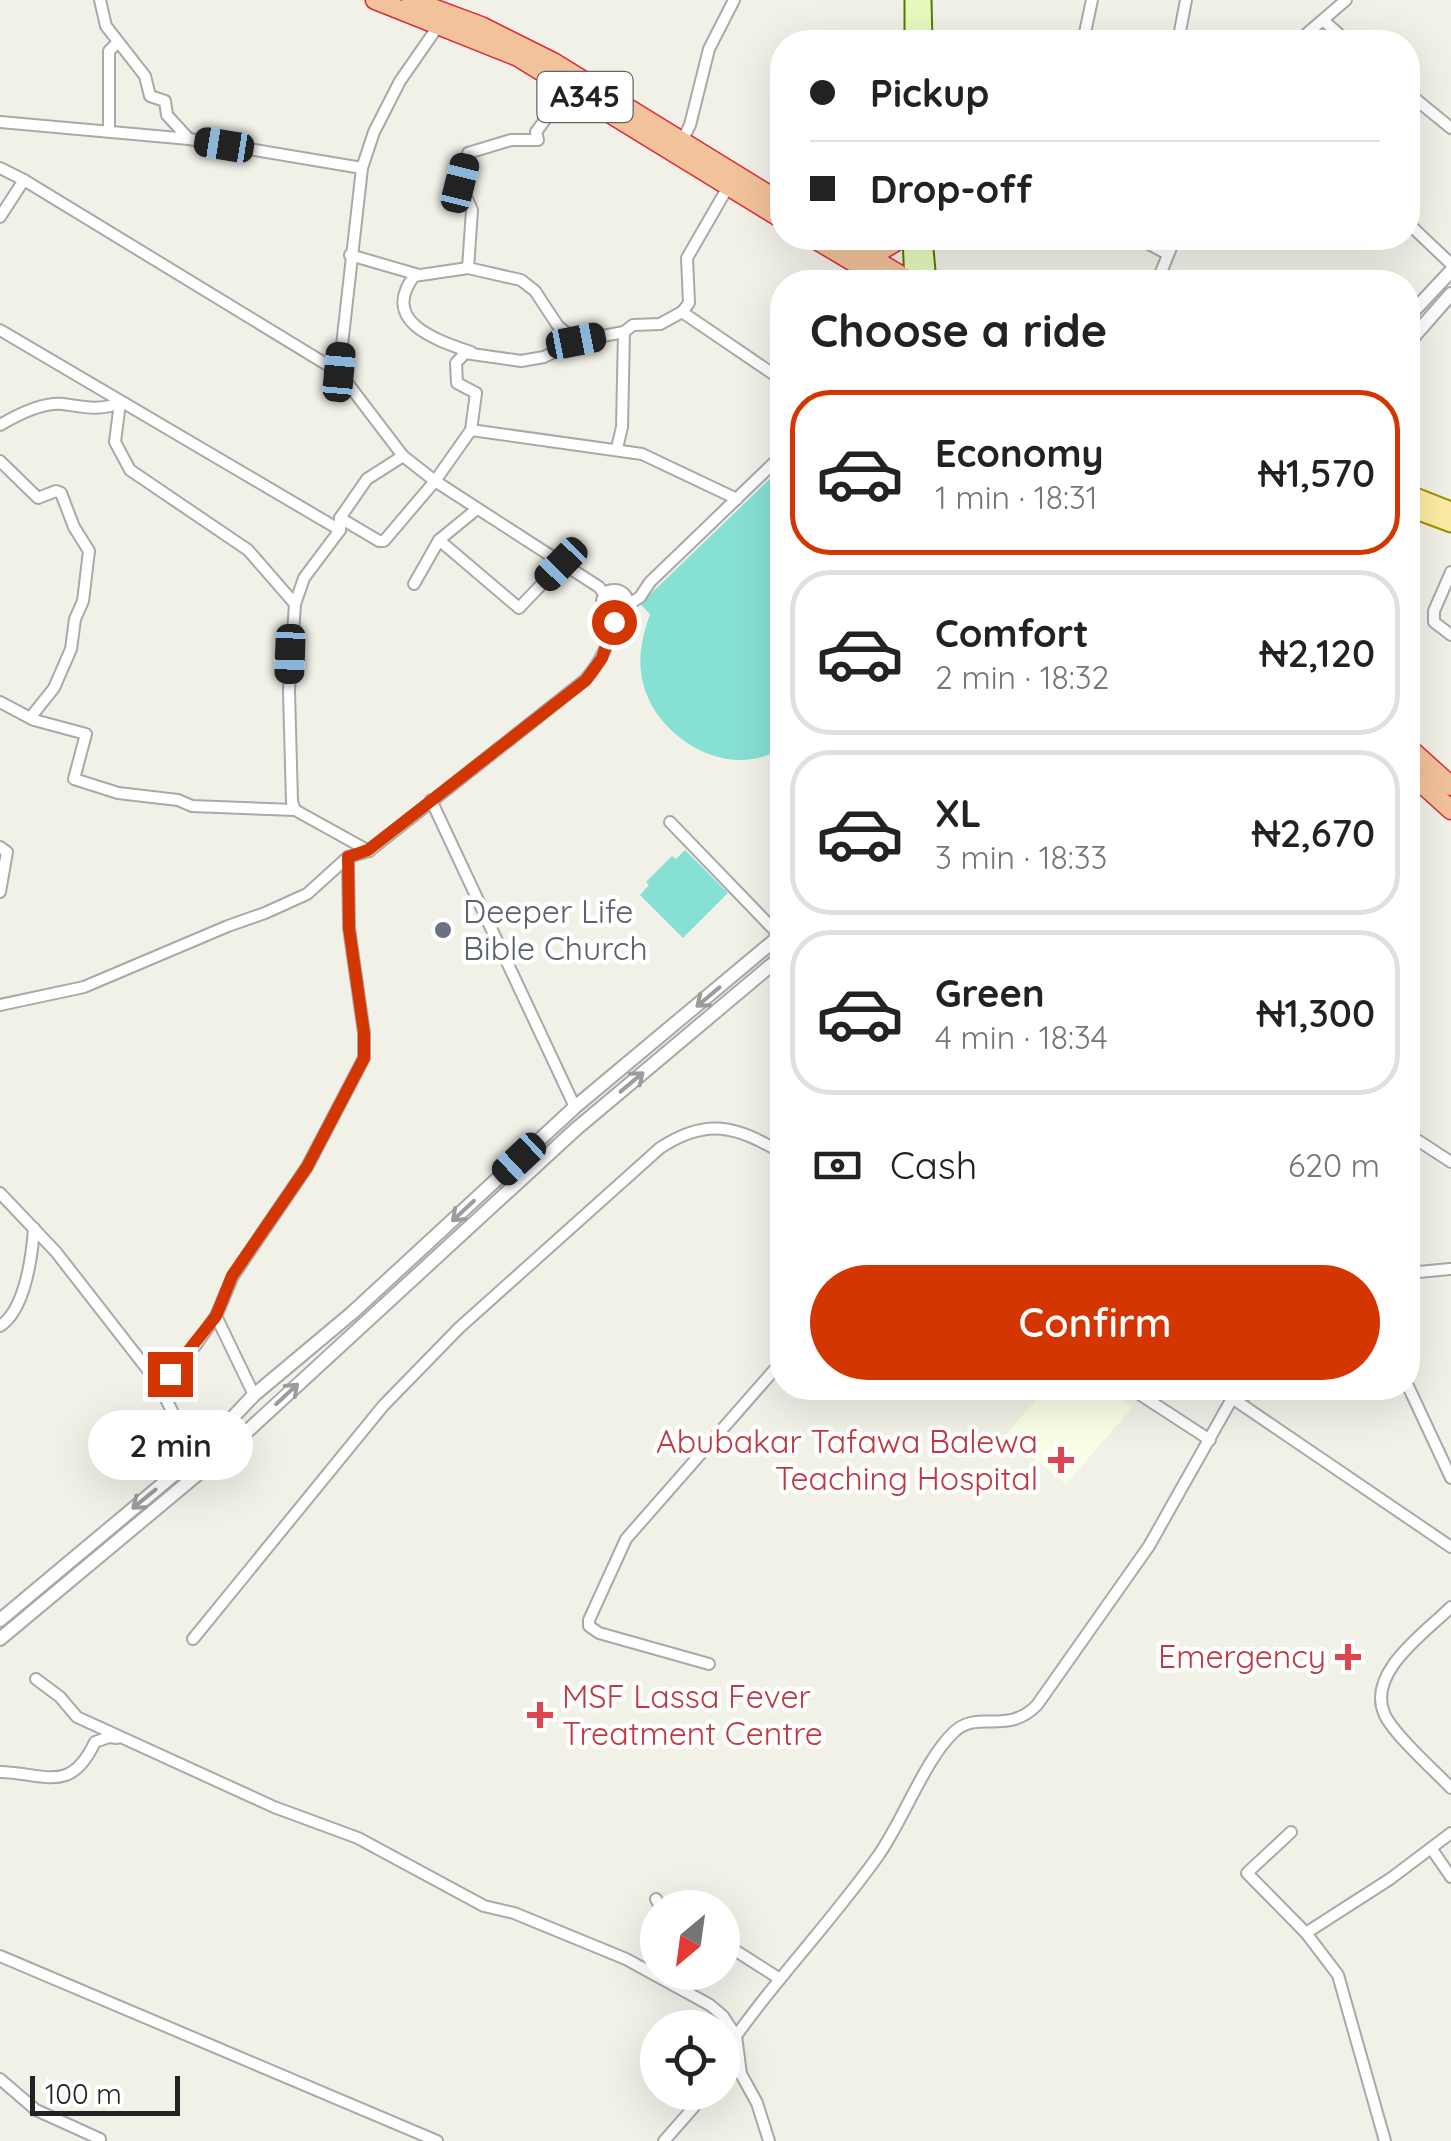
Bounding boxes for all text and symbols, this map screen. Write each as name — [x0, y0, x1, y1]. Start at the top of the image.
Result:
text: Pickup — [870, 69, 989, 117]
road number: A345 — [538, 72, 632, 122]
car — [192, 125, 256, 165]
car — [438, 150, 482, 216]
text: Drop-off — [870, 165, 1032, 213]
text: Choose a ride — [810, 302, 1107, 358]
car — [544, 321, 608, 361]
car — [321, 341, 357, 403]
icon: car — [815, 428, 905, 518]
text: Economy — [935, 429, 1104, 477]
text: ₦1,570 — [1258, 449, 1375, 497]
text: 1 min · 18:31 — [935, 477, 1098, 517]
car — [529, 532, 593, 596]
route start — [592, 600, 637, 645]
icon: car — [815, 608, 905, 698]
text: Comfort — [935, 609, 1089, 657]
car — [274, 623, 306, 685]
text: ₦2,120 — [1260, 629, 1375, 677]
text: 2 min · 18:32 — [935, 657, 1109, 697]
icon: car — [815, 788, 905, 878]
text: XL — [935, 789, 981, 837]
text: ₦2,670 — [1252, 809, 1375, 857]
text: 3 min · 18:33 — [935, 837, 1107, 877]
place label: Deeper Life Bible Church — [463, 891, 648, 968]
marker: Deeper Life Bible Church — [432, 919, 454, 941]
icon: car — [815, 968, 905, 1058]
text: Green — [935, 969, 1045, 1017]
one-way arrow — [695, 986, 721, 1008]
text: ₦1,300 — [1257, 989, 1375, 1037]
text: 4 min · 18:34 — [935, 1017, 1108, 1057]
one-way arrow — [618, 1071, 644, 1093]
car — [487, 1128, 551, 1190]
icon: cash — [810, 1138, 865, 1193]
text: Cash — [890, 1141, 977, 1189]
text: 620 m — [1288, 1145, 1380, 1185]
one-way arrow — [451, 1199, 476, 1222]
button: Confirm — [810, 1265, 1380, 1380]
route end — [148, 1352, 193, 1397]
one-way arrow — [274, 1382, 298, 1406]
callout: 2 min — [88, 1409, 252, 1479]
place label: Abubakar Tafawa Balewa Teaching Hospital — [656, 1421, 1038, 1498]
text: 2 min — [129, 1425, 212, 1465]
marker: Abubakar Tafawa Balewa Teaching Hospital — [1048, 1447, 1074, 1473]
one-way arrow — [132, 1488, 158, 1510]
place label: Emergency — [1158, 1636, 1326, 1676]
marker: Emergency — [1335, 1644, 1361, 1670]
place label: MSF Lassa Fever Treatment Centre — [562, 1676, 823, 1753]
marker: MSF Lassa Fever Treatment Centre — [527, 1702, 553, 1728]
north arrow — [640, 1890, 740, 1990]
map controls — [640, 1890, 740, 2110]
button: locate — [640, 2010, 740, 2110]
scale bar — [30, 2071, 180, 2116]
text: 100 m — [45, 2076, 122, 2111]

